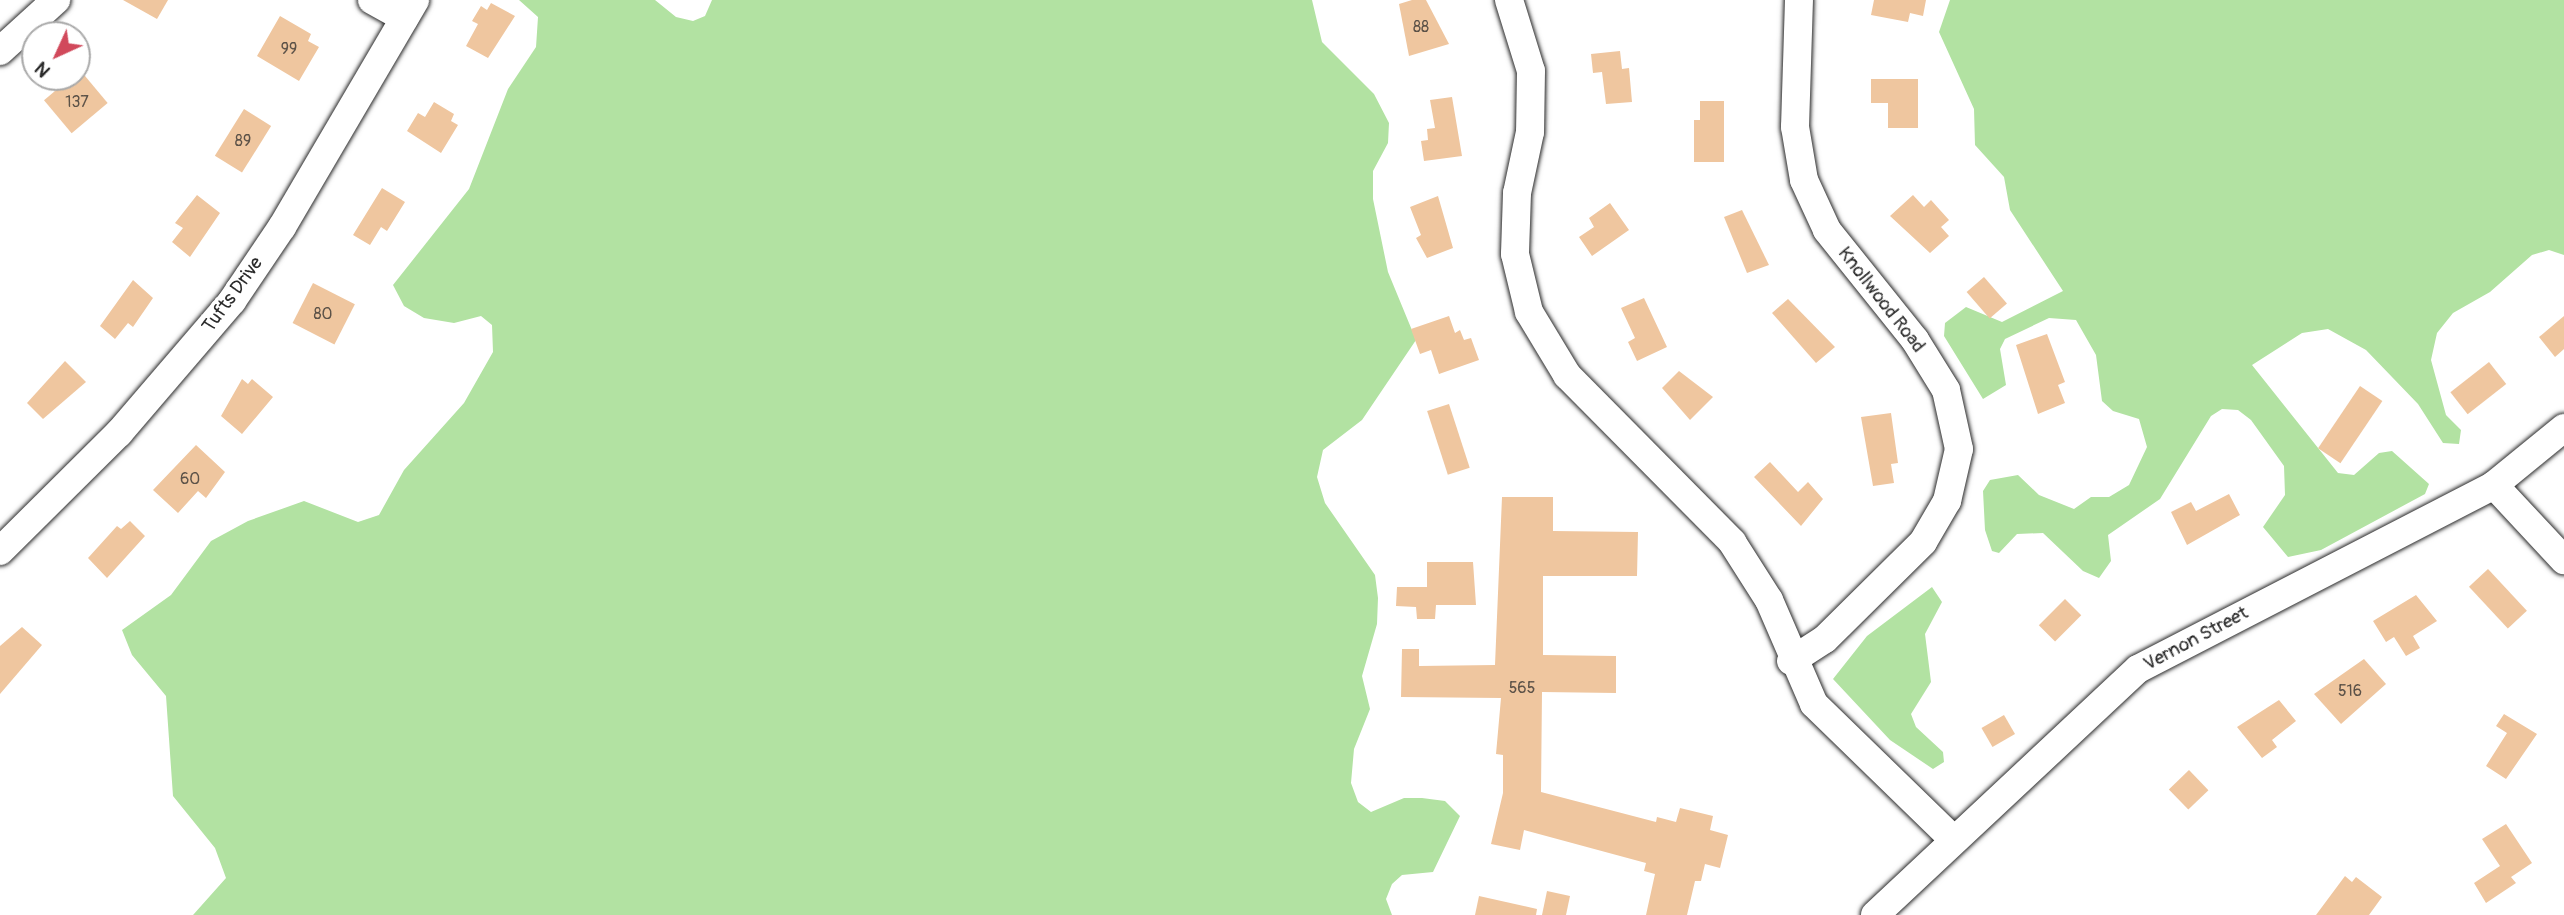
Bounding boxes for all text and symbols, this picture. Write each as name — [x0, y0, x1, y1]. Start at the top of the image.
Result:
house number: 88 — [1413, 17, 1429, 37]
north arrow — [21, 21, 91, 91]
house number: 99 — [281, 39, 297, 59]
text: N — [30, 56, 56, 82]
house number: 137 — [65, 92, 89, 112]
house number: 89 — [235, 131, 251, 151]
street label: Knollwood Road — [1833, 243, 1929, 357]
street label: Tufts Drive — [198, 253, 268, 337]
house number: 80 — [314, 304, 332, 324]
house number: 60 — [180, 469, 200, 489]
street label: Vernon Street — [2140, 602, 2252, 676]
house number: 565 — [1509, 678, 1535, 698]
house number: 516 — [2338, 681, 2362, 701]

